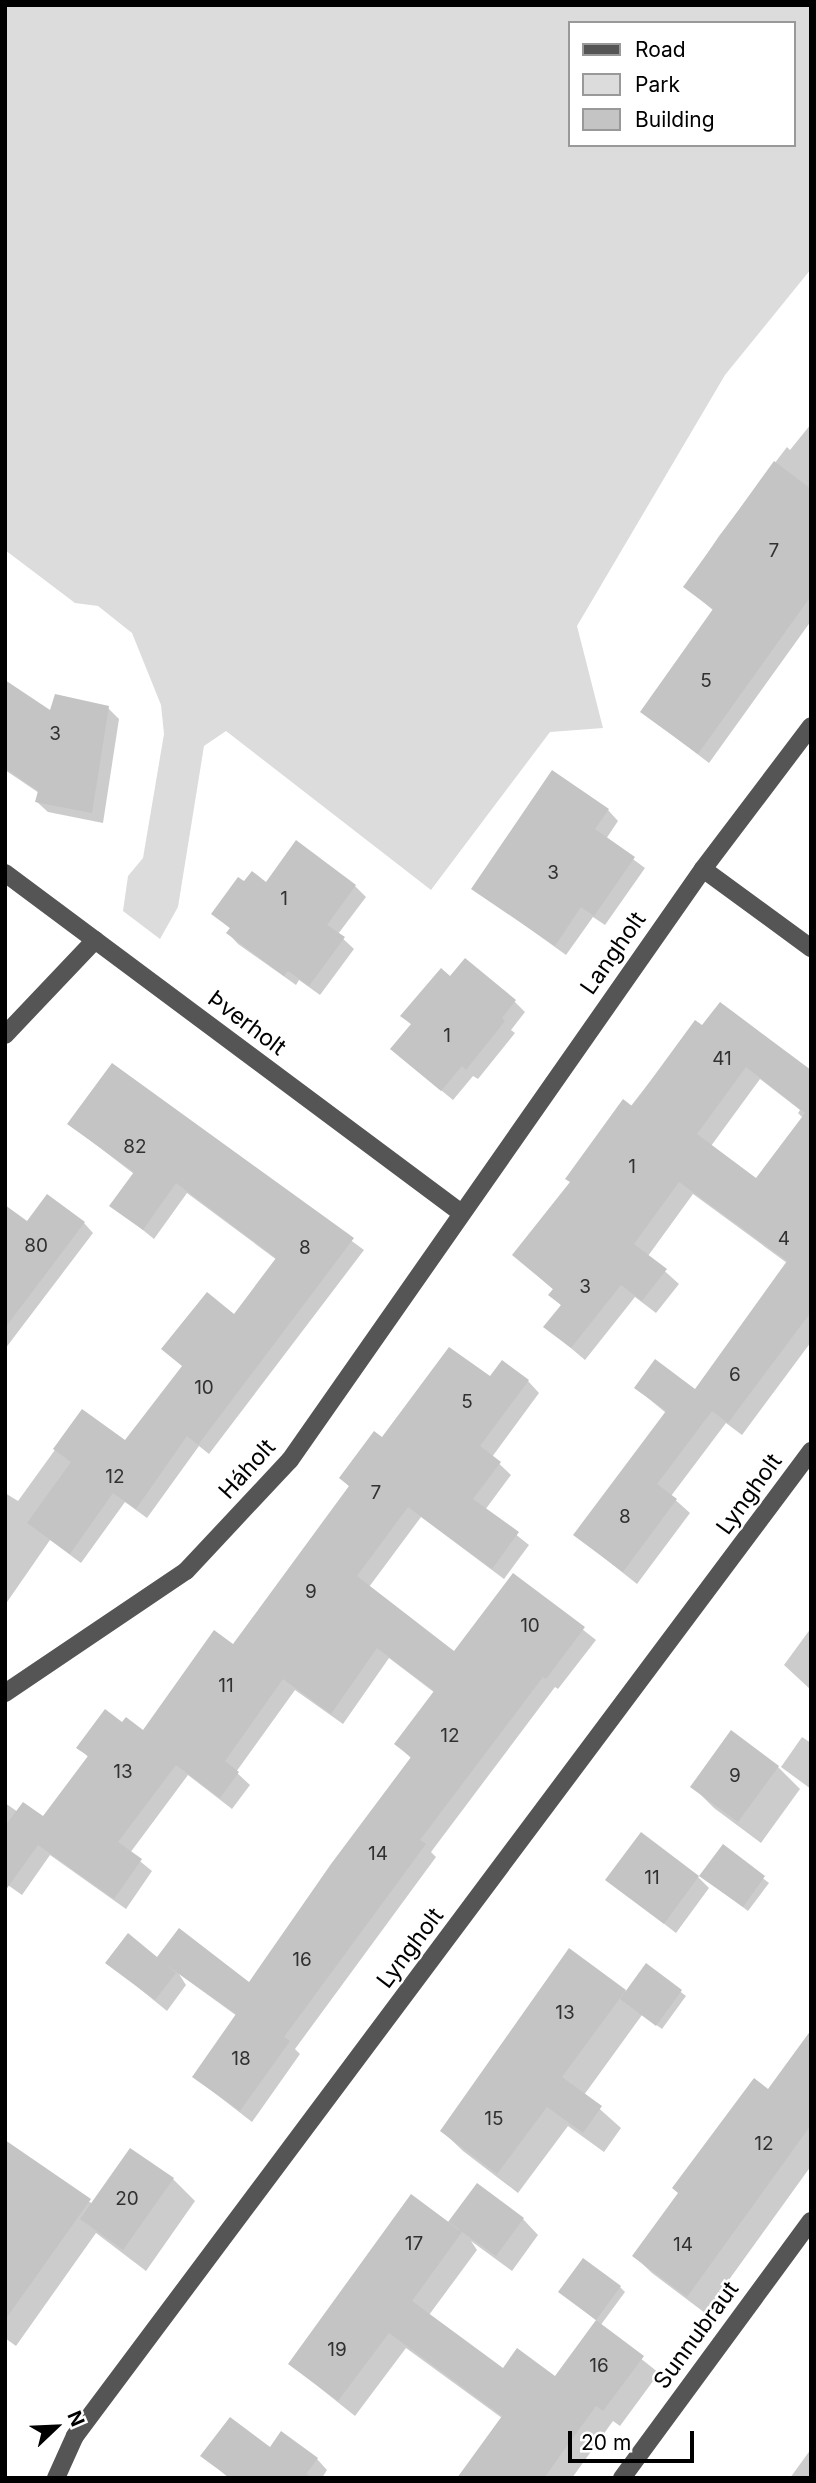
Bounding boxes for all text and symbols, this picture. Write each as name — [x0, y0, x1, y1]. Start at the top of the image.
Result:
legend — [568, 21, 795, 147]
text: Road — [635, 37, 686, 62]
text: Park — [635, 72, 680, 97]
text: Building — [635, 107, 715, 132]
house number: 7 — [769, 540, 779, 562]
house number: 5 — [700, 670, 712, 692]
house number: 3 — [49, 723, 61, 745]
house number: 3 — [547, 862, 559, 884]
house number: 1 — [280, 888, 288, 910]
street label: Langholt — [575, 906, 651, 1000]
street label: Þverholt — [203, 985, 291, 1061]
house number: 1 — [443, 1025, 451, 1047]
house number: 41 — [712, 1048, 732, 1070]
house number: 82 — [123, 1136, 147, 1158]
house number: 1 — [628, 1156, 636, 1178]
house number: 4 — [778, 1228, 790, 1250]
house number: 80 — [24, 1235, 48, 1257]
house number: 8 — [299, 1237, 311, 1259]
house number: 3 — [579, 1276, 591, 1298]
house number: 6 — [729, 1364, 741, 1386]
house number: 10 — [194, 1377, 214, 1399]
house number: 5 — [461, 1391, 473, 1413]
street label: Háholt — [213, 1433, 281, 1505]
street label: Lyngholt — [711, 1448, 787, 1540]
house number: 12 — [105, 1466, 125, 1488]
house number: 7 — [371, 1482, 381, 1504]
house number: 8 — [619, 1506, 631, 1528]
house number: 9 — [305, 1581, 317, 1603]
house number: 10 — [520, 1615, 540, 1637]
house number: 11 — [218, 1675, 234, 1697]
house number: 12 — [440, 1725, 460, 1747]
house number: 13 — [113, 1761, 133, 1783]
house number: 9 — [729, 1765, 741, 1787]
house number: 14 — [368, 1843, 388, 1865]
house number: 11 — [644, 1867, 660, 1889]
street label: Lyngholt — [371, 1903, 449, 1993]
house number: 16 — [292, 1949, 312, 1971]
house number: 13 — [555, 2002, 575, 2024]
house number: 18 — [231, 2048, 251, 2070]
house number: 15 — [484, 2108, 504, 2130]
house number: 12 — [754, 2133, 774, 2155]
house number: 20 — [115, 2188, 139, 2210]
house number: 17 — [405, 2233, 423, 2255]
house number: 14 — [673, 2234, 693, 2256]
street label: Sunnubraut — [648, 2276, 744, 2394]
house number: 19 — [327, 2339, 347, 2361]
house number: 16 — [589, 2355, 609, 2377]
north arrow — [21, 2392, 91, 2462]
text: N — [62, 2407, 89, 2430]
scale bar — [571, 2416, 697, 2460]
text: 20 m — [581, 2430, 631, 2455]

